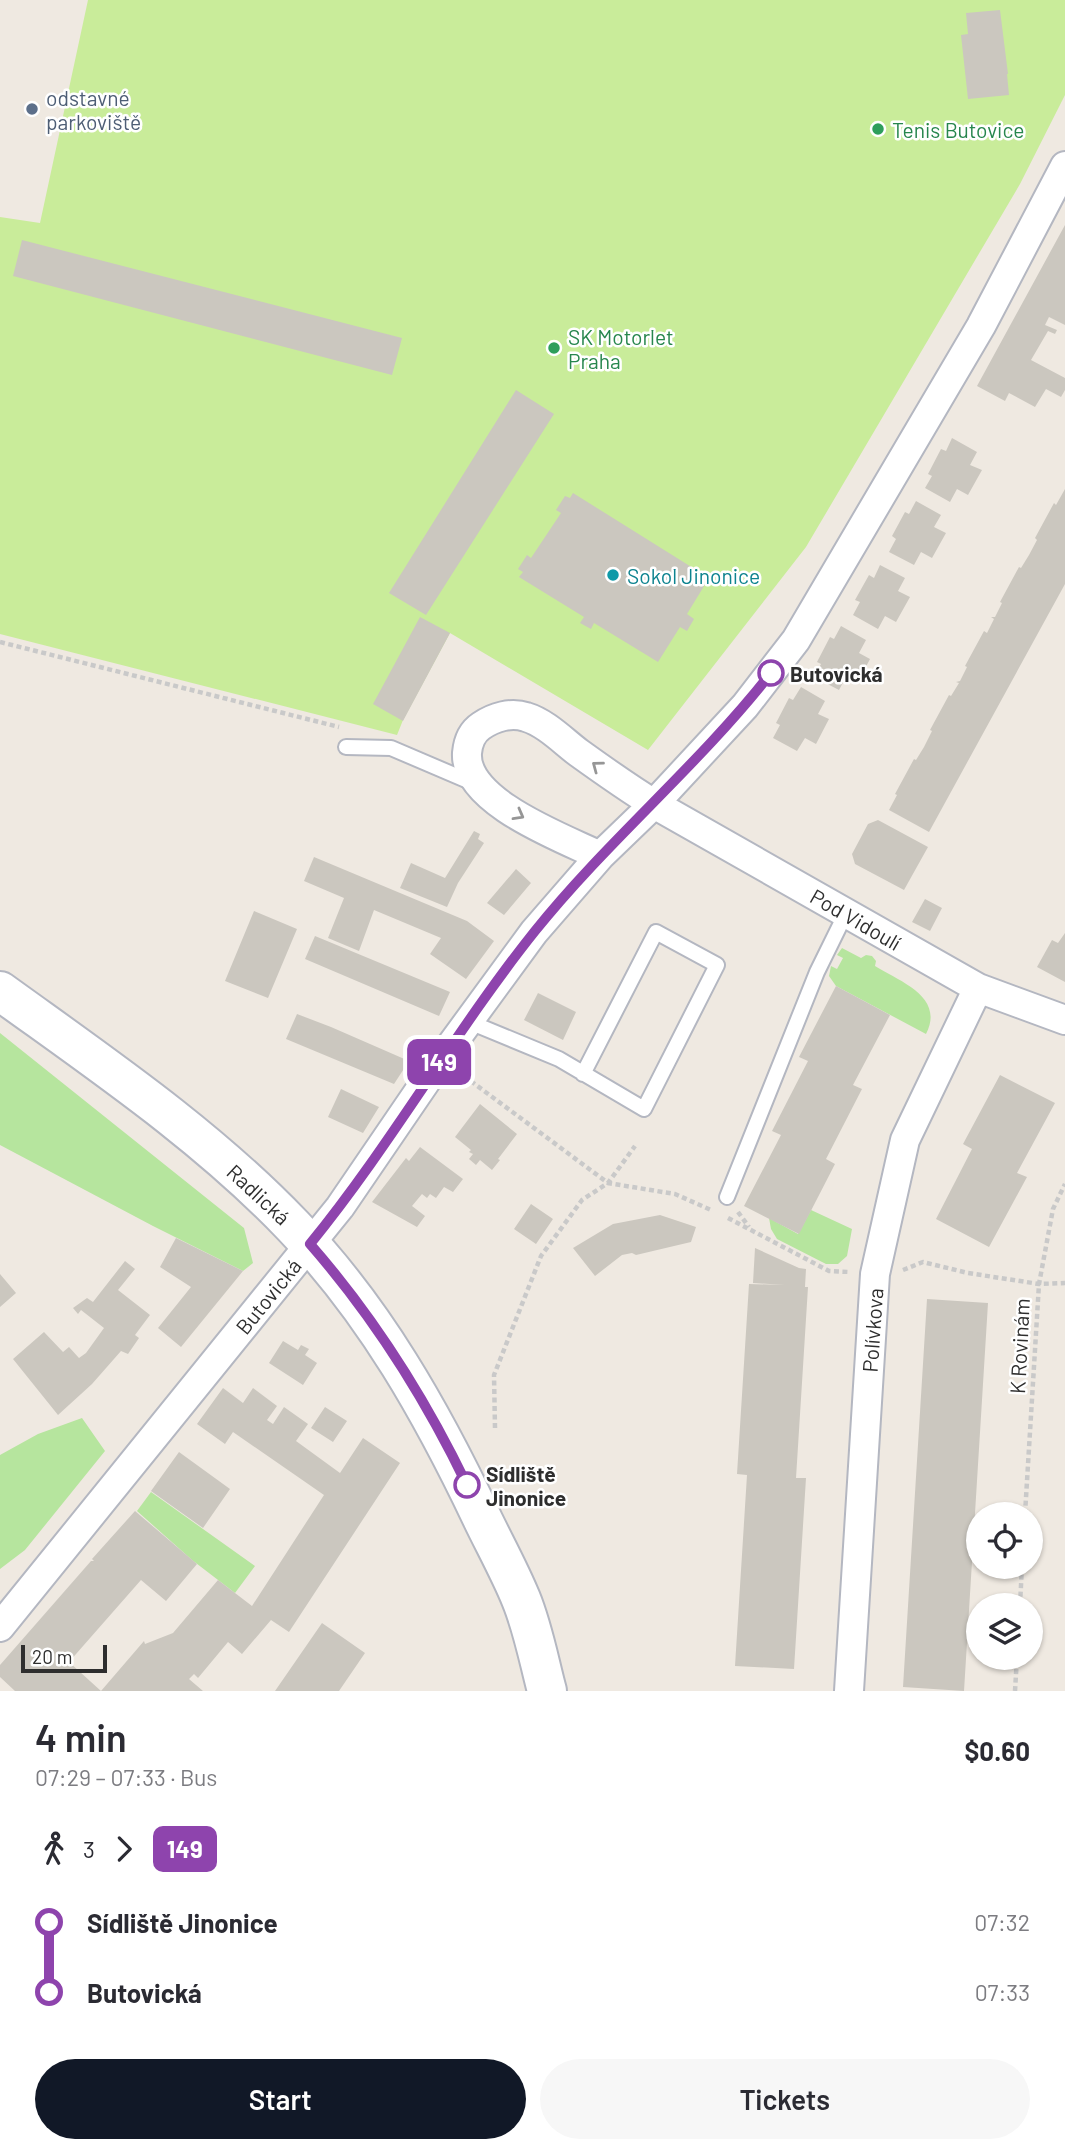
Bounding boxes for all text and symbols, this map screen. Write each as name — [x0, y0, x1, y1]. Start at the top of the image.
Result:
place label: odstavné parkoviště — [46, 85, 141, 134]
marker: odstavné parkoviště — [24, 101, 40, 117]
place label: Tenis Butovice — [892, 117, 1025, 142]
marker: Tenis Butovice — [870, 121, 886, 137]
place label: SK Motorlet Praha — [568, 324, 674, 373]
marker: SK Motorlet Praha — [546, 340, 562, 356]
place label: Sokol Jinonice — [627, 563, 760, 588]
marker: Sokol Jinonice — [605, 567, 621, 583]
marker: Butovická — [758, 660, 784, 686]
place label: Butovická — [790, 661, 883, 686]
one-way arrow — [592, 762, 605, 775]
one-way arrow — [512, 807, 525, 820]
street label: Pod Vidoulí — [806, 883, 906, 955]
line badge: 149 — [399, 1039, 479, 1085]
text: 149 — [421, 1047, 457, 1076]
street label: Radlická — [222, 1159, 296, 1229]
street label: Butovická — [230, 1253, 306, 1339]
street label: Polívkova — [857, 1287, 887, 1373]
street label: K Rovinám — [1004, 1298, 1034, 1394]
place label: Sídliště Jinonice — [486, 1461, 566, 1510]
marker: Sídliště Jinonice — [454, 1472, 480, 1498]
map controls — [966, 1502, 1043, 1670]
button: locate — [966, 1502, 1043, 1579]
button: layers — [966, 1593, 1043, 1670]
scale bar — [21, 1642, 107, 1674]
text: 20 m — [32, 1645, 72, 1668]
text: 4 min — [35, 1714, 127, 1760]
text: $0.60 — [965, 1735, 1030, 1766]
text: 07:29 – 07:33 · Bus — [35, 1763, 217, 1791]
icon: walk — [35, 1830, 73, 1868]
icon: forward — [105, 1830, 143, 1868]
text: 149 — [167, 1834, 203, 1863]
text: 3 — [83, 1835, 95, 1863]
text: Sídliště Jinonice — [87, 1907, 278, 1938]
text: 07:32 — [974, 1908, 1030, 1936]
text: Butovická — [87, 1977, 202, 2008]
text: 07:33 — [975, 1978, 1030, 2006]
button: Start — [35, 2059, 526, 2139]
button: Tickets — [540, 2059, 1030, 2139]

